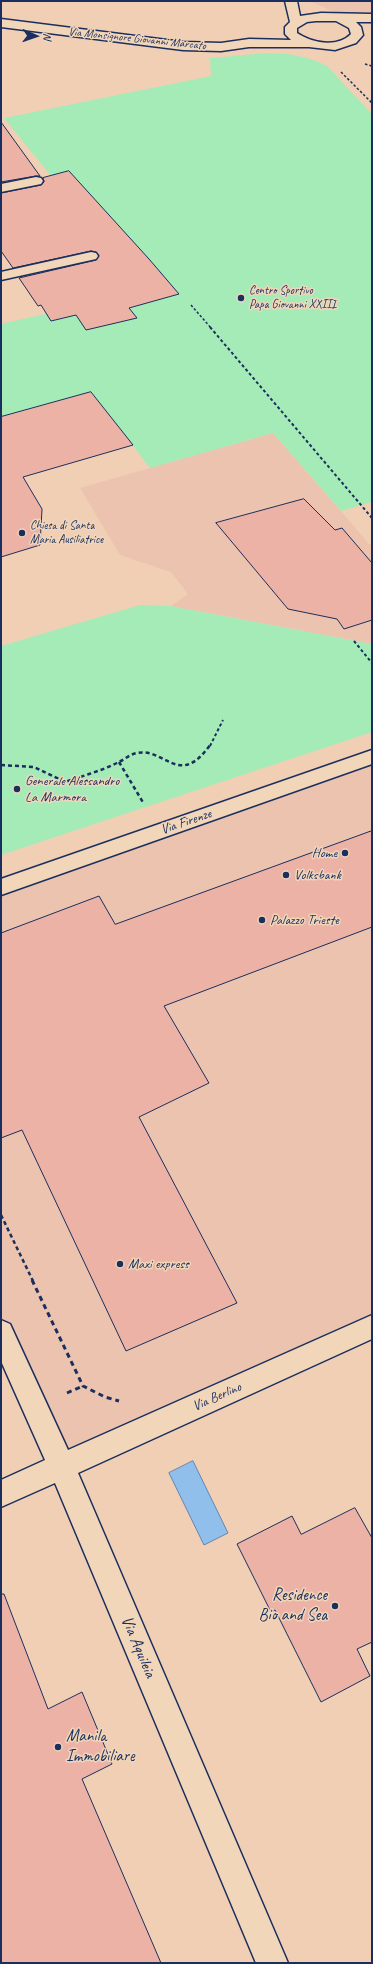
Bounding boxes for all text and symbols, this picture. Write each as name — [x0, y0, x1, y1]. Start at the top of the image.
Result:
north arrow — [16, 16, 56, 56]
street label: Via Monsignore Giovanni Marcato — [68, 25, 206, 53]
text: N — [41, 33, 55, 40]
place label: Centro Sportivo Papa Giovanni XXIII — [249, 284, 336, 312]
marker: Centro Sportivo Papa Giovanni XXIII — [236, 293, 246, 303]
place label: Chiesa di Santa Maria Ausiliatrice — [30, 519, 103, 547]
marker: Chiesa di Santa Maria Ausiliatrice — [17, 528, 27, 538]
place label: Generale Alessandro La Marmora — [25, 773, 119, 806]
marker: Generale Alessandro La Marmora — [12, 784, 22, 794]
street label: Via Firenze — [158, 806, 214, 838]
place label: Home — [312, 845, 337, 861]
marker: Home — [340, 848, 350, 858]
place label: Volksbank — [294, 867, 341, 883]
marker: Volksbank — [281, 870, 291, 880]
place label: Palazzo Trieste — [270, 912, 339, 928]
marker: Palazzo Trieste — [257, 915, 267, 925]
place label: Maxi express — [128, 1256, 189, 1272]
marker: Maxi express — [115, 1259, 125, 1269]
street label: Via Berlino — [190, 1379, 244, 1415]
place label: Residence Bio and Sea — [259, 1586, 327, 1626]
marker: Residence Bio and Sea — [330, 1601, 340, 1611]
street label: Via Aquileia — [116, 1613, 160, 1681]
place label: Manila Immobiliare — [66, 1727, 134, 1767]
marker: Manila Immobiliare — [53, 1742, 63, 1752]

